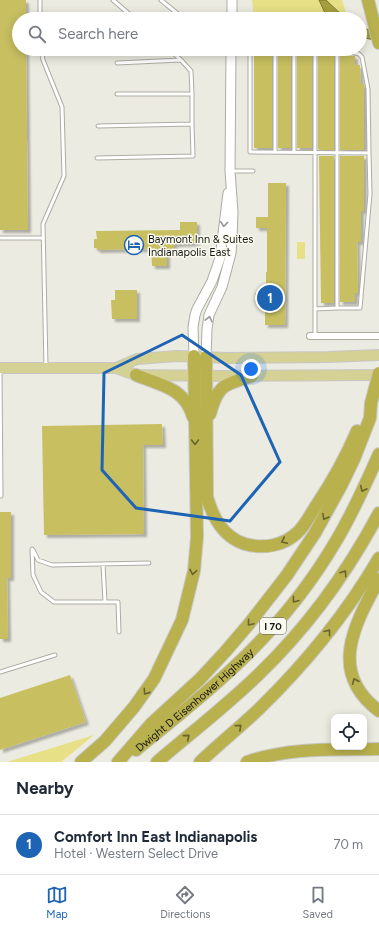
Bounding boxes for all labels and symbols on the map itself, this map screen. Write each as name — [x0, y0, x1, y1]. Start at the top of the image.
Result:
one-way arrow — [220, 221, 229, 227]
place label: Baymont Inn & Suites Indianapolis East — [148, 233, 253, 259]
hotel icon: Baymont Inn & Suites Indianapolis East — [123, 234, 145, 256]
pin: 1 — [257, 283, 283, 313]
one-way arrow — [205, 315, 213, 322]
your location — [241, 359, 261, 379]
one-way arrow — [191, 439, 200, 445]
one-way arrow — [360, 485, 368, 492]
one-way arrow — [322, 513, 329, 520]
one-way arrow — [281, 536, 289, 544]
one-way arrow — [189, 569, 198, 575]
one-way arrow — [339, 570, 346, 577]
one-way arrow — [293, 595, 300, 602]
road number: I 70 — [260, 618, 286, 634]
one-way arrow — [248, 619, 255, 626]
one-way arrow — [323, 629, 330, 636]
street label: Dwight D Eisenhower Highway — [133, 646, 257, 755]
one-way arrow — [352, 678, 360, 686]
one-way arrow — [143, 687, 150, 694]
one-way arrow — [235, 725, 242, 732]
one-way arrow — [182, 734, 190, 741]

